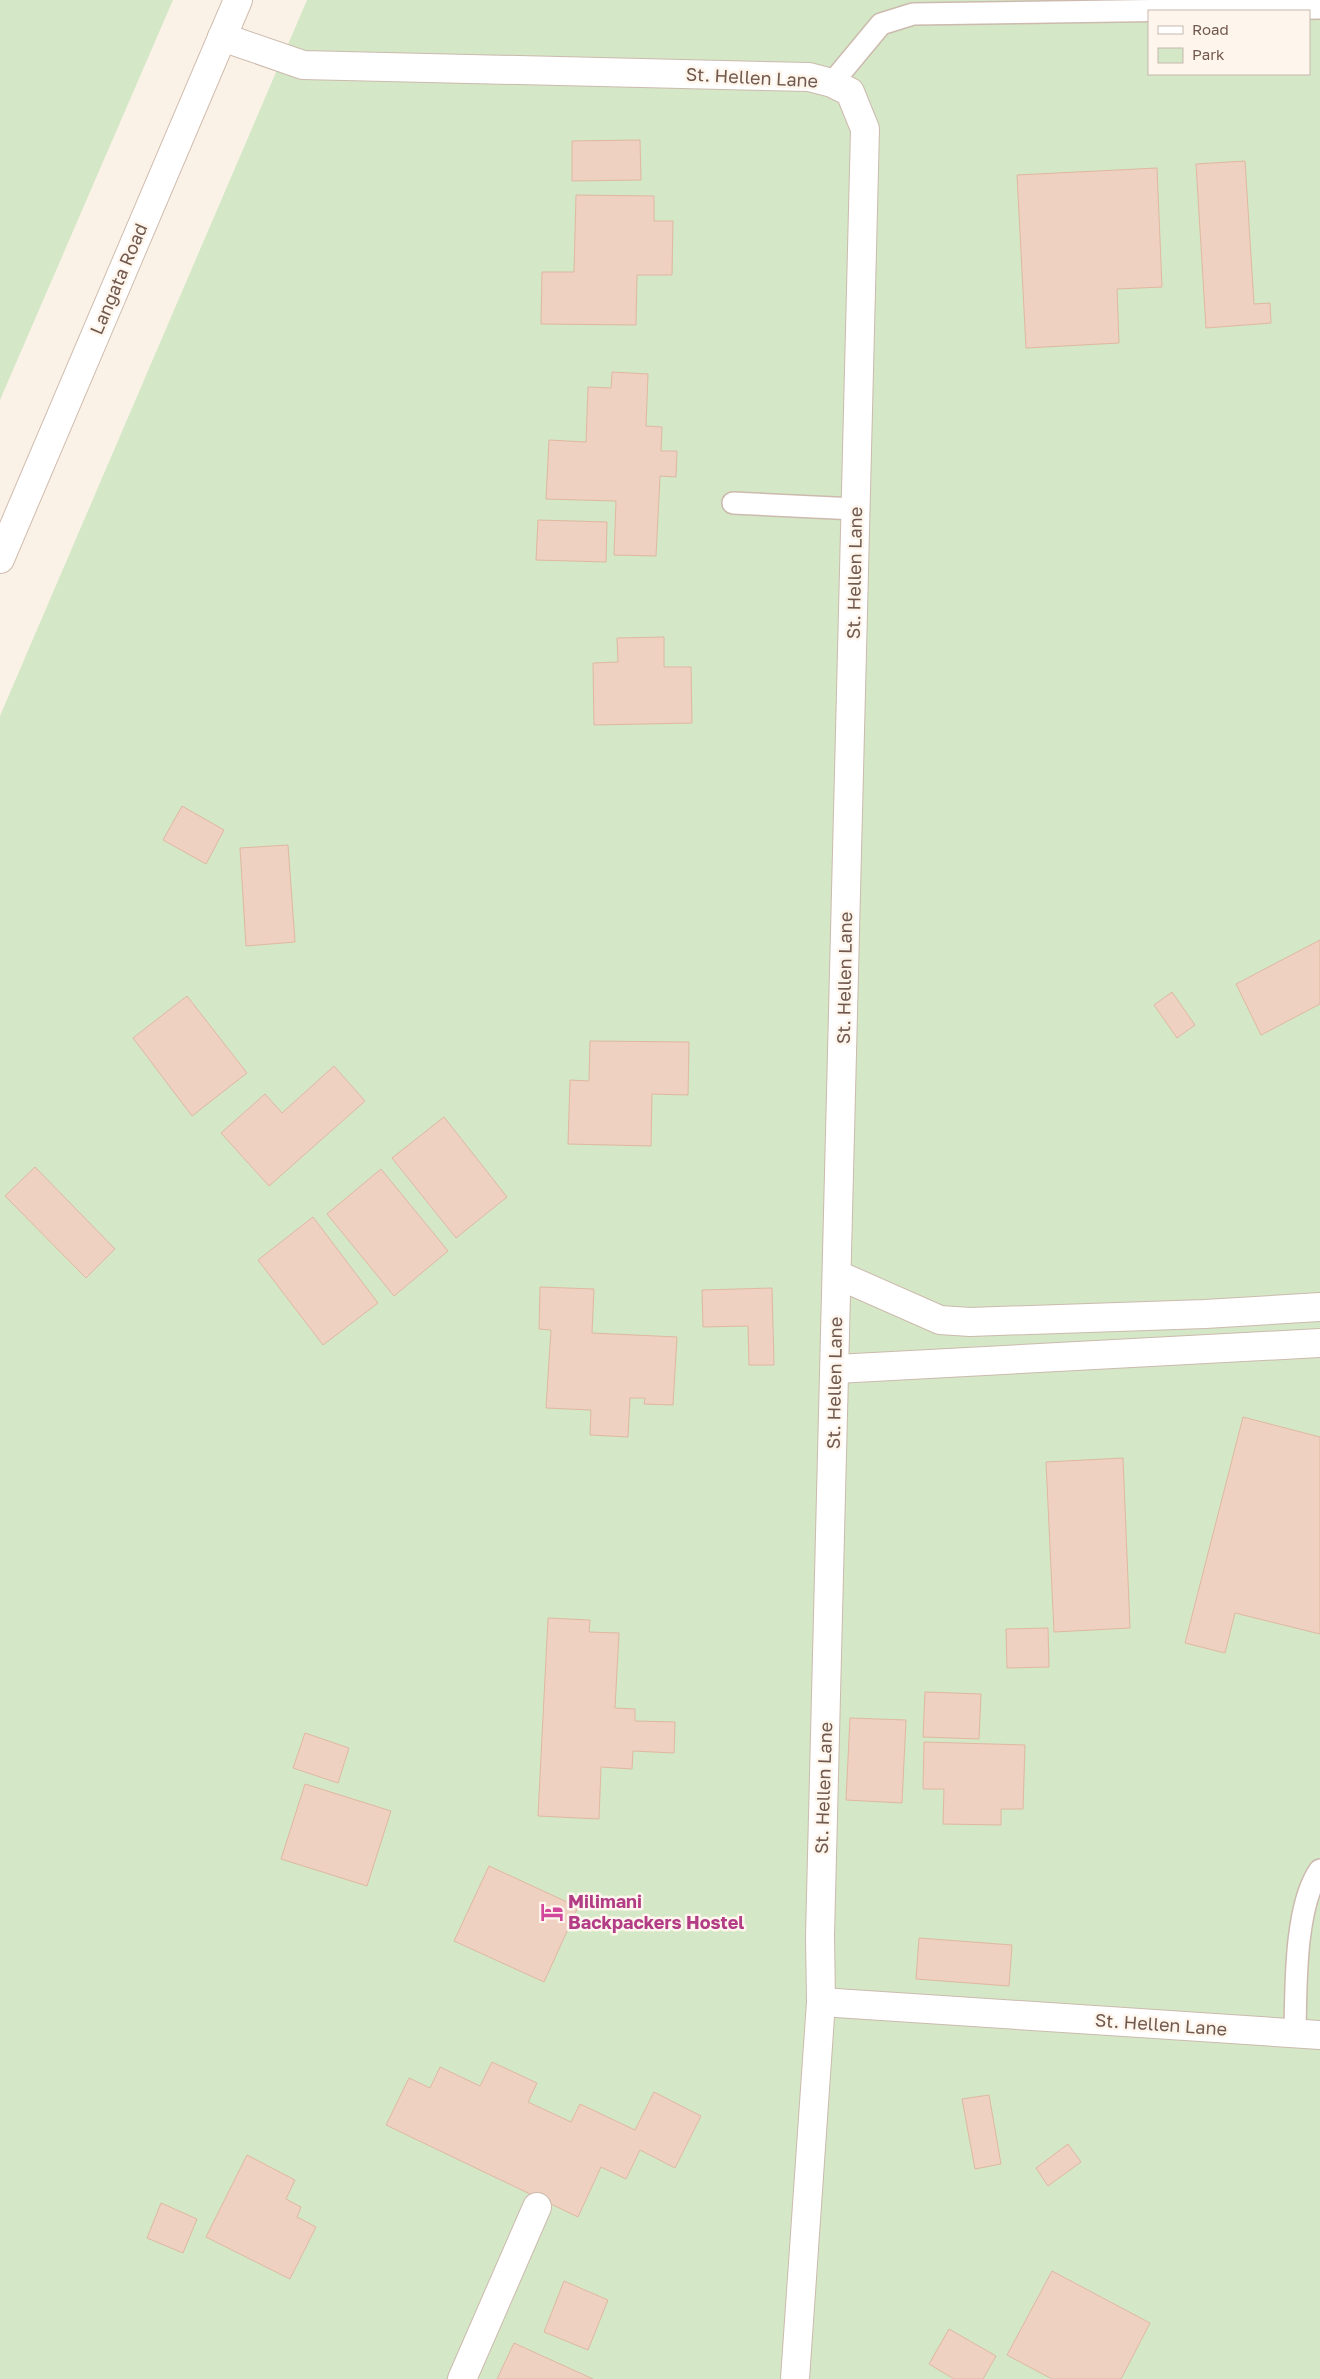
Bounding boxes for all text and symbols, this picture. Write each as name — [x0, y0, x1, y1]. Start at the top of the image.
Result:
legend — [1148, 10, 1310, 75]
text: Road — [1192, 20, 1229, 38]
text: Park — [1192, 45, 1225, 63]
street label: St. Hellen Lane — [685, 63, 819, 91]
street label: Langata Road — [85, 220, 151, 338]
street label: St. Hellen Lane — [842, 507, 866, 639]
street label: St. Hellen Lane — [832, 912, 856, 1044]
street label: St. Hellen Lane — [822, 1317, 846, 1449]
street label: St. Hellen Lane — [810, 1721, 836, 1855]
place label: Milimani Backpackers Hostel — [568, 1890, 744, 1933]
hotel icon: Milimani Backpackers Hostel — [539, 1899, 565, 1925]
street label: St. Hellen Lane — [1094, 2008, 1228, 2040]

